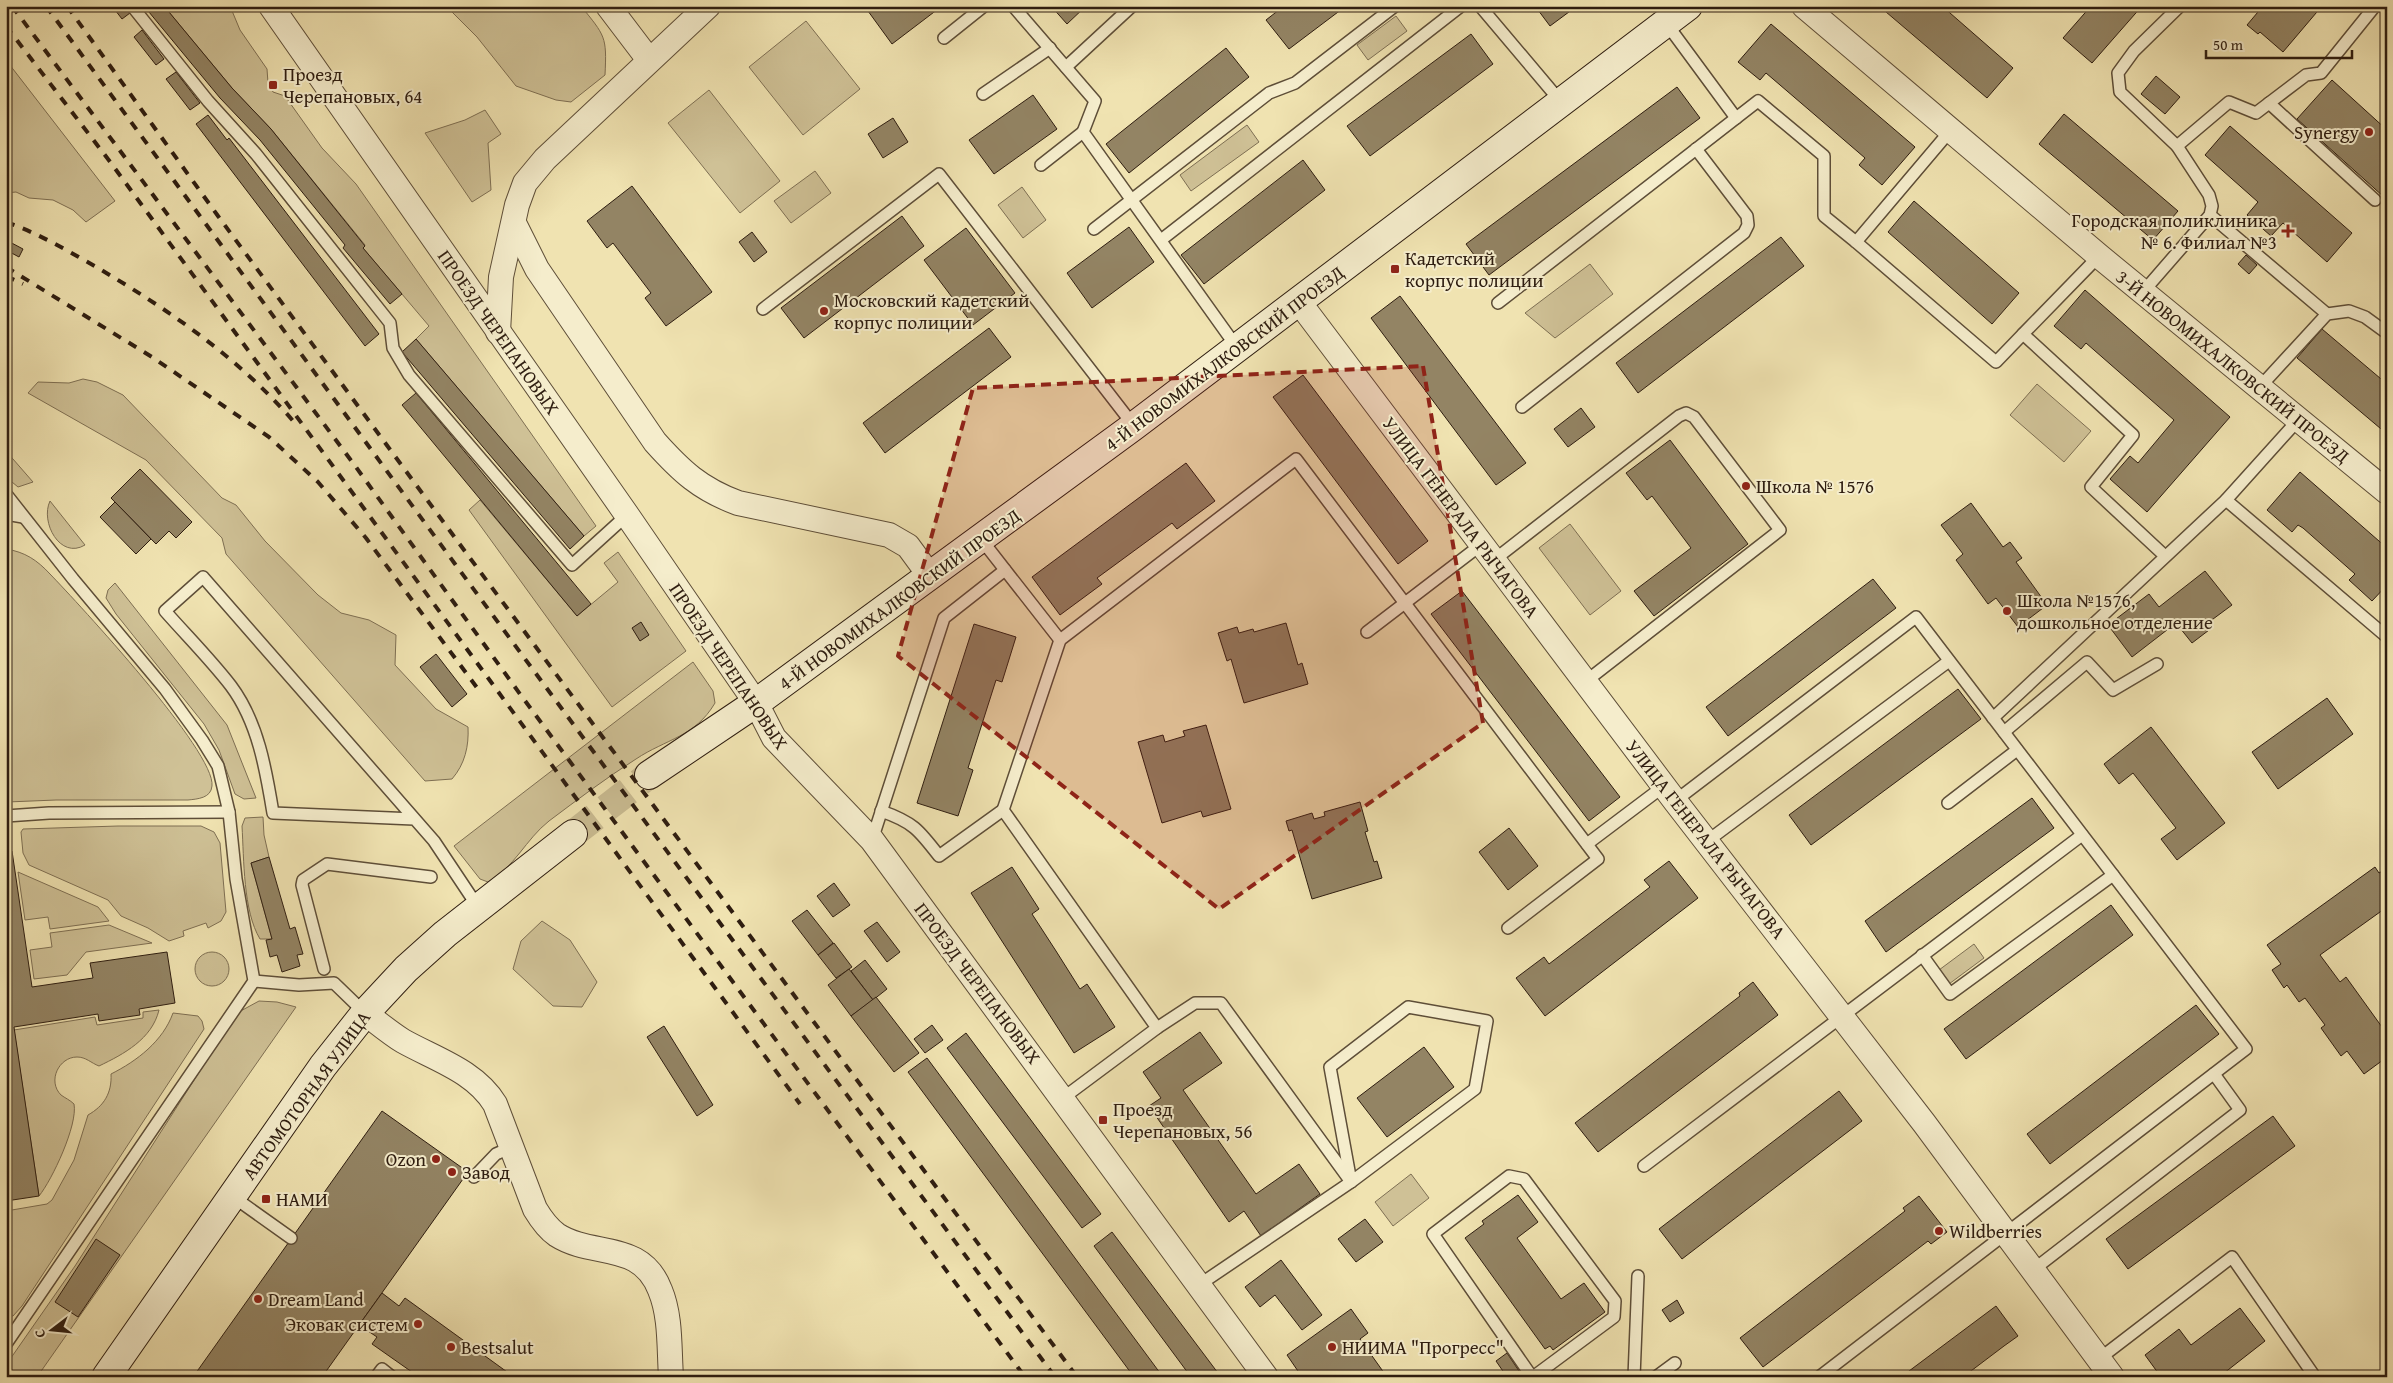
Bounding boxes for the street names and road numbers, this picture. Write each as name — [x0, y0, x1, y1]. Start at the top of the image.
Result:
street label: ПРОЕЗД ЧЕРЕПАНОВЫХ — [431, 244, 567, 420]
street label: 4-Й НОВОМИХАЛКОВСКИЙ ПРОЕЗД — [1098, 258, 1350, 458]
street label: 3-Й НОВОМИХАЛКОВСКИЙ ПРОЕЗД — [2110, 263, 2356, 469]
street label: УЛИЦА ГЕНЕРАЛА РЫЧАГОВА — [1376, 410, 1546, 624]
street label: 4-Й НОВОМИХАЛКОВСКИЙ ПРОЕЗД — [772, 501, 1026, 697]
street label: ПРОЕЗД ЧЕРЕПАНОВЫХ — [663, 577, 796, 755]
street label: УЛИЦА ГЕНЕРАЛА РЫЧАГОВА — [1619, 733, 1793, 945]
street label: ПРОЕЗД ЧЕРЕПАНОВЫХ — [908, 896, 1048, 1070]
street label: АВТОМОТОРНАЯ УЛИЦА — [235, 1004, 377, 1185]

